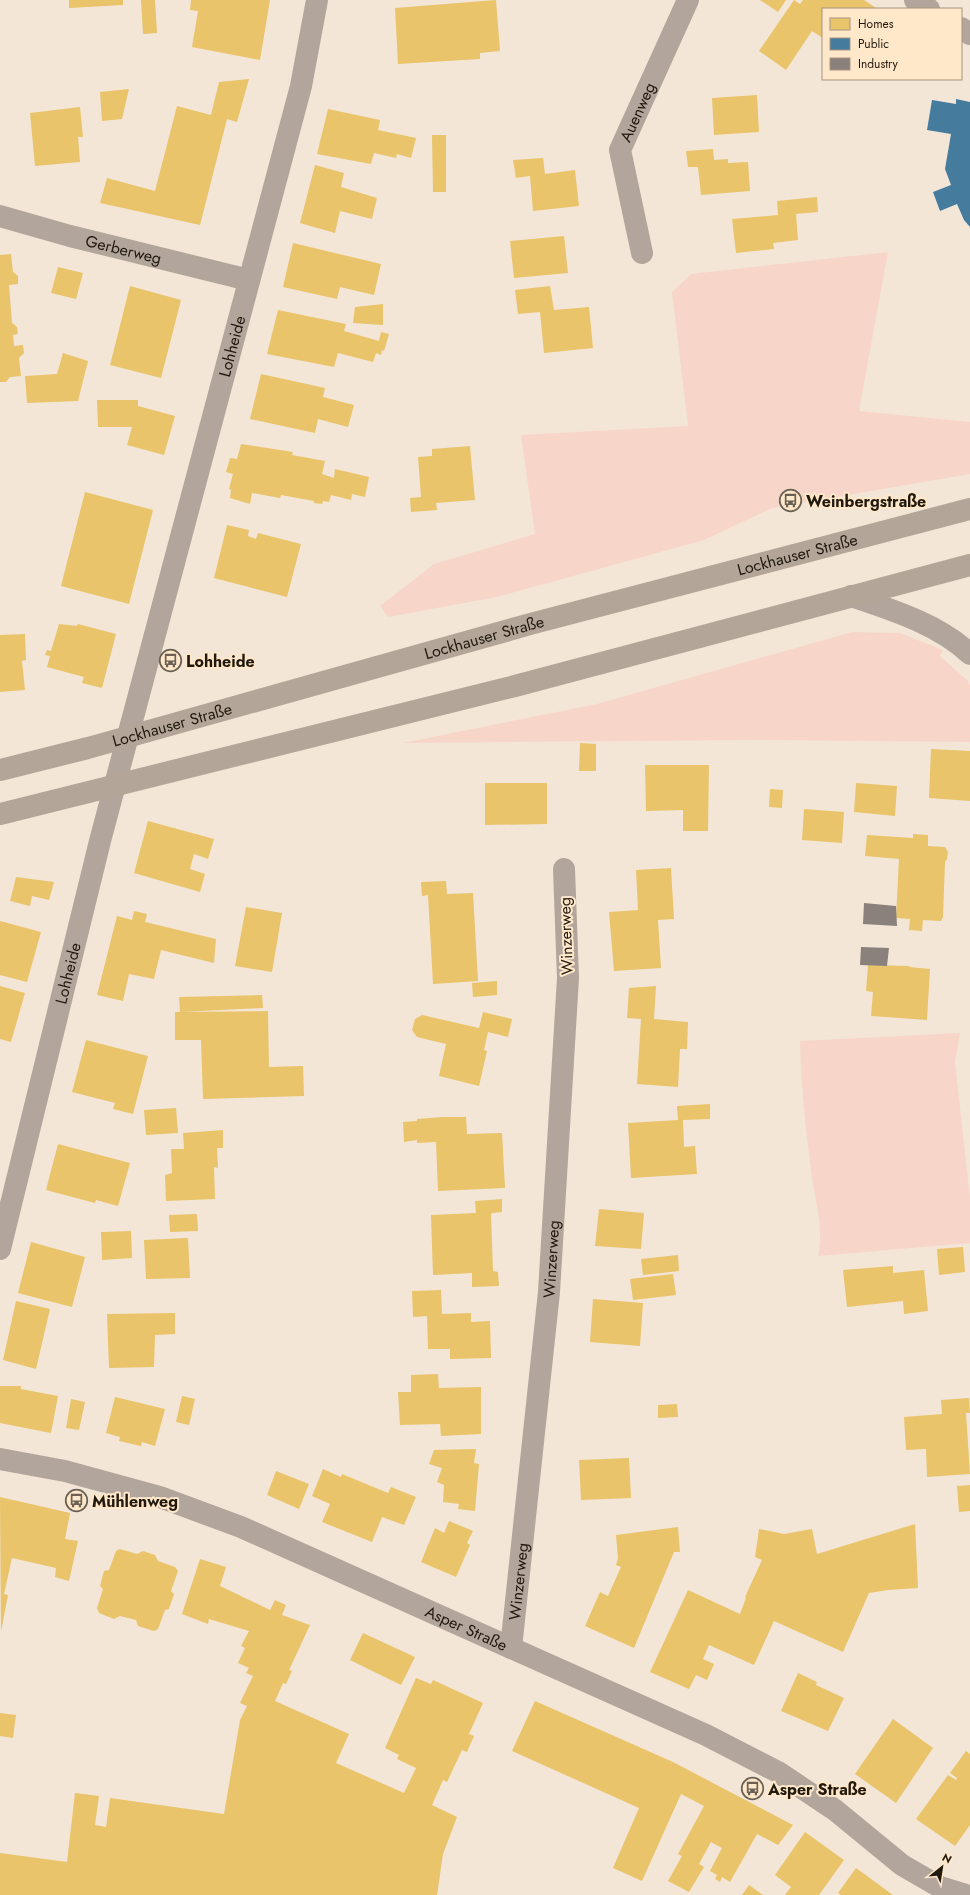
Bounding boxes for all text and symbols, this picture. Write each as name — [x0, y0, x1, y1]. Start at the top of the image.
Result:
legend — [822, 8, 962, 80]
text: Homes — [858, 15, 894, 33]
text: Public — [858, 35, 889, 53]
text: Industry — [858, 55, 899, 73]
street label: Auenweg — [614, 78, 661, 146]
street label: Gerberweg — [83, 229, 164, 270]
street label: Lohheide — [213, 313, 251, 379]
bus stop icon: Weinbergstraße — [778, 488, 804, 514]
place label: Weinbergstraße — [806, 490, 926, 513]
street label: Lockhauser Straße — [735, 527, 860, 581]
street label: Lockhauser Straße — [422, 609, 546, 665]
bus stop icon: Lohheide — [157, 648, 183, 674]
place label: Lohheide — [186, 650, 255, 673]
street label: Lockhauser Straße — [110, 697, 235, 752]
street label: Winzerweg — [553, 897, 579, 975]
street label: Lohheide — [49, 940, 86, 1006]
street label: Winzerweg — [537, 1220, 565, 1299]
bus stop icon: Mühlenweg — [63, 1488, 89, 1514]
place label: Mühlenweg — [92, 1490, 178, 1513]
street label: Winzerweg — [503, 1541, 534, 1621]
street label: Asper Straße — [422, 1599, 511, 1656]
bus stop icon: Asper Straße — [739, 1776, 765, 1802]
place label: Asper Straße — [767, 1778, 867, 1801]
north arrow — [922, 1847, 962, 1887]
text: N — [939, 1849, 955, 1867]

